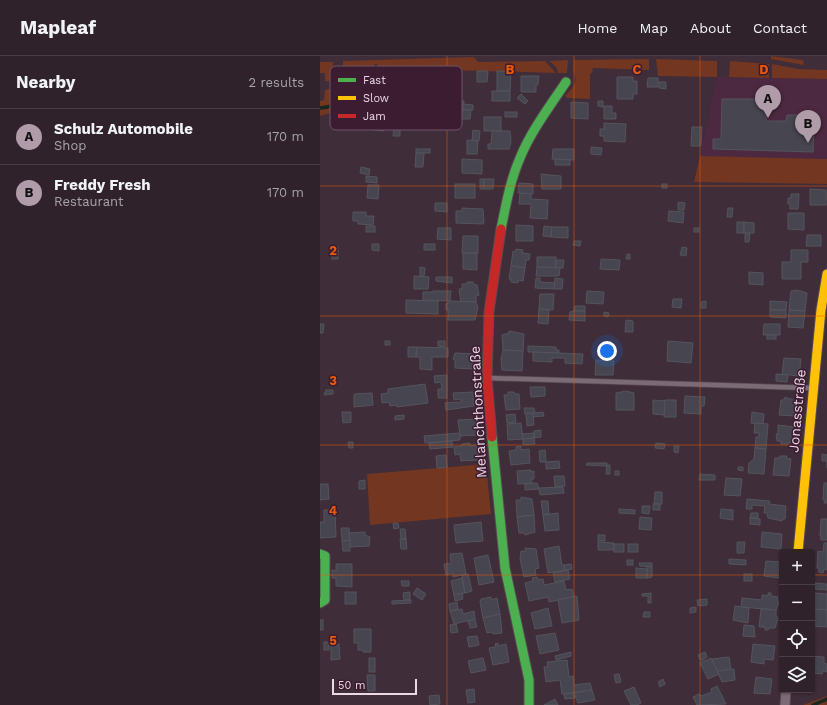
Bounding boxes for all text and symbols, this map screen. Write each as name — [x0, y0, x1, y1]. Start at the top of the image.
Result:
text: Mapleaf — [20, 16, 96, 39]
text: Home — [577, 20, 617, 36]
text: Map — [639, 20, 668, 36]
text: About — [690, 20, 731, 36]
text: Contact — [753, 20, 807, 36]
text: B — [506, 62, 515, 77]
text: C — [633, 62, 642, 77]
text: D — [759, 62, 769, 77]
legend — [330, 66, 462, 130]
text: Nearby — [16, 72, 75, 92]
text: Fast — [363, 74, 386, 87]
text: 2 results — [249, 75, 304, 90]
pin: A — [755, 85, 781, 118]
text: Slow — [363, 92, 389, 105]
text: Jam — [363, 110, 386, 123]
pin: B — [795, 110, 821, 143]
text: Schulz Automobile — [54, 120, 193, 138]
text: A — [25, 129, 33, 144]
text: 170 m — [267, 129, 304, 144]
text: Shop — [54, 138, 86, 153]
text: Freddy Fresh — [54, 176, 150, 194]
text: B — [25, 185, 33, 200]
text: 170 m — [267, 185, 304, 200]
text: Restaurant — [54, 194, 124, 209]
text: 2 — [329, 243, 337, 258]
your location — [597, 341, 617, 361]
street label: Melanchthonstraße — [467, 346, 489, 478]
street label: Jonasstraße — [785, 369, 809, 453]
text: 3 — [329, 373, 337, 388]
text: 4 — [329, 503, 338, 518]
map controls — [779, 549, 815, 693]
button: + — [779, 549, 815, 585]
button: − — [779, 585, 815, 621]
button: locate — [779, 621, 815, 657]
text: 5 — [329, 633, 337, 648]
button: layers — [779, 657, 815, 693]
scale bar — [332, 677, 417, 696]
text: 50 m — [338, 679, 365, 692]

